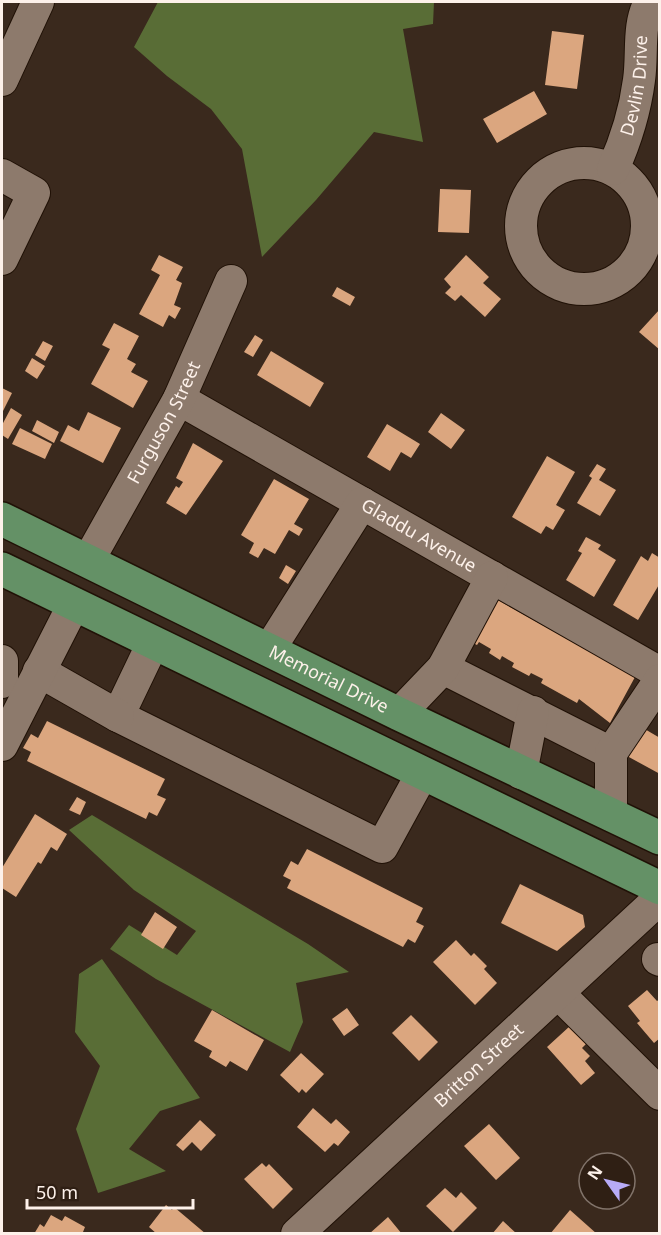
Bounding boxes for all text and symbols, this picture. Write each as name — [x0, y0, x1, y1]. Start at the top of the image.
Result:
street label: Devlin Drive — [614, 35, 652, 139]
street label: Furguson Street — [121, 357, 205, 488]
street label: Gladdu Avenue — [357, 492, 481, 577]
street label: Memorial Drive — [265, 639, 393, 718]
street label: Britton Street — [428, 1017, 529, 1112]
north arrow — [577, 1151, 637, 1211]
text: N — [582, 1161, 607, 1184]
scale bar — [27, 1172, 194, 1210]
text: 50 m — [36, 1180, 78, 1204]

